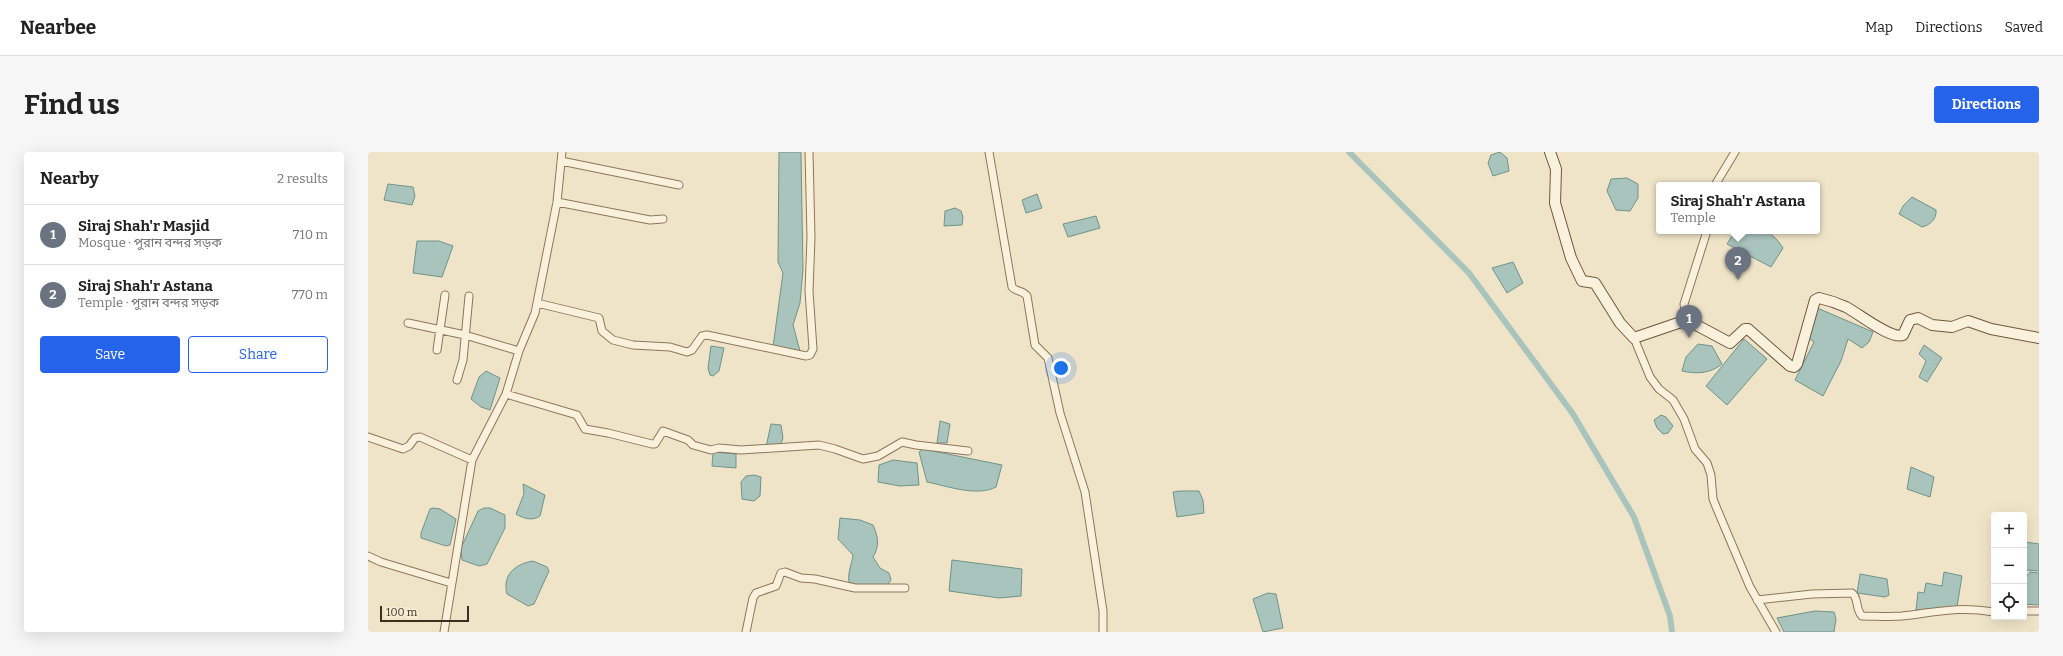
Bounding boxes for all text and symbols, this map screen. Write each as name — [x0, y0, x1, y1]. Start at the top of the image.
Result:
text: Nearbee — [20, 16, 96, 39]
text: Map — [1865, 19, 1893, 36]
text: Directions — [1915, 19, 1983, 36]
text: Saved — [2005, 19, 2043, 36]
button: Directions — [1934, 86, 2039, 123]
text: Find us — [24, 88, 120, 121]
text: Nearby — [40, 168, 99, 189]
text: 2 results — [277, 171, 328, 186]
popup — [1656, 182, 1820, 234]
text: Siraj Shah'r Astana — [1671, 192, 1805, 210]
text: Temple — [1671, 210, 1716, 225]
text: Siraj Shah'r Masjid — [78, 217, 210, 235]
text: 1 — [50, 227, 56, 242]
text: 710 m — [293, 227, 328, 242]
text: Mosque · পুরান বন্দর সড়ক — [78, 235, 222, 250]
pin: 2 — [1725, 247, 1751, 280]
text: Siraj Shah'r Astana — [78, 277, 213, 295]
text: 2 — [49, 287, 57, 302]
text: 770 m — [292, 287, 328, 302]
text: Temple · পুরান বন্দর সড়ক — [78, 295, 219, 310]
pin: 1 — [1676, 305, 1702, 338]
button: Save — [40, 336, 180, 373]
button: Share — [188, 336, 328, 373]
your location — [1051, 358, 1071, 378]
map controls — [1991, 512, 2027, 620]
button: + — [1991, 512, 2027, 548]
button: − — [1991, 548, 2027, 584]
button: locate — [1991, 584, 2027, 620]
scale bar — [380, 604, 469, 623]
text: 100 m — [386, 606, 417, 619]

